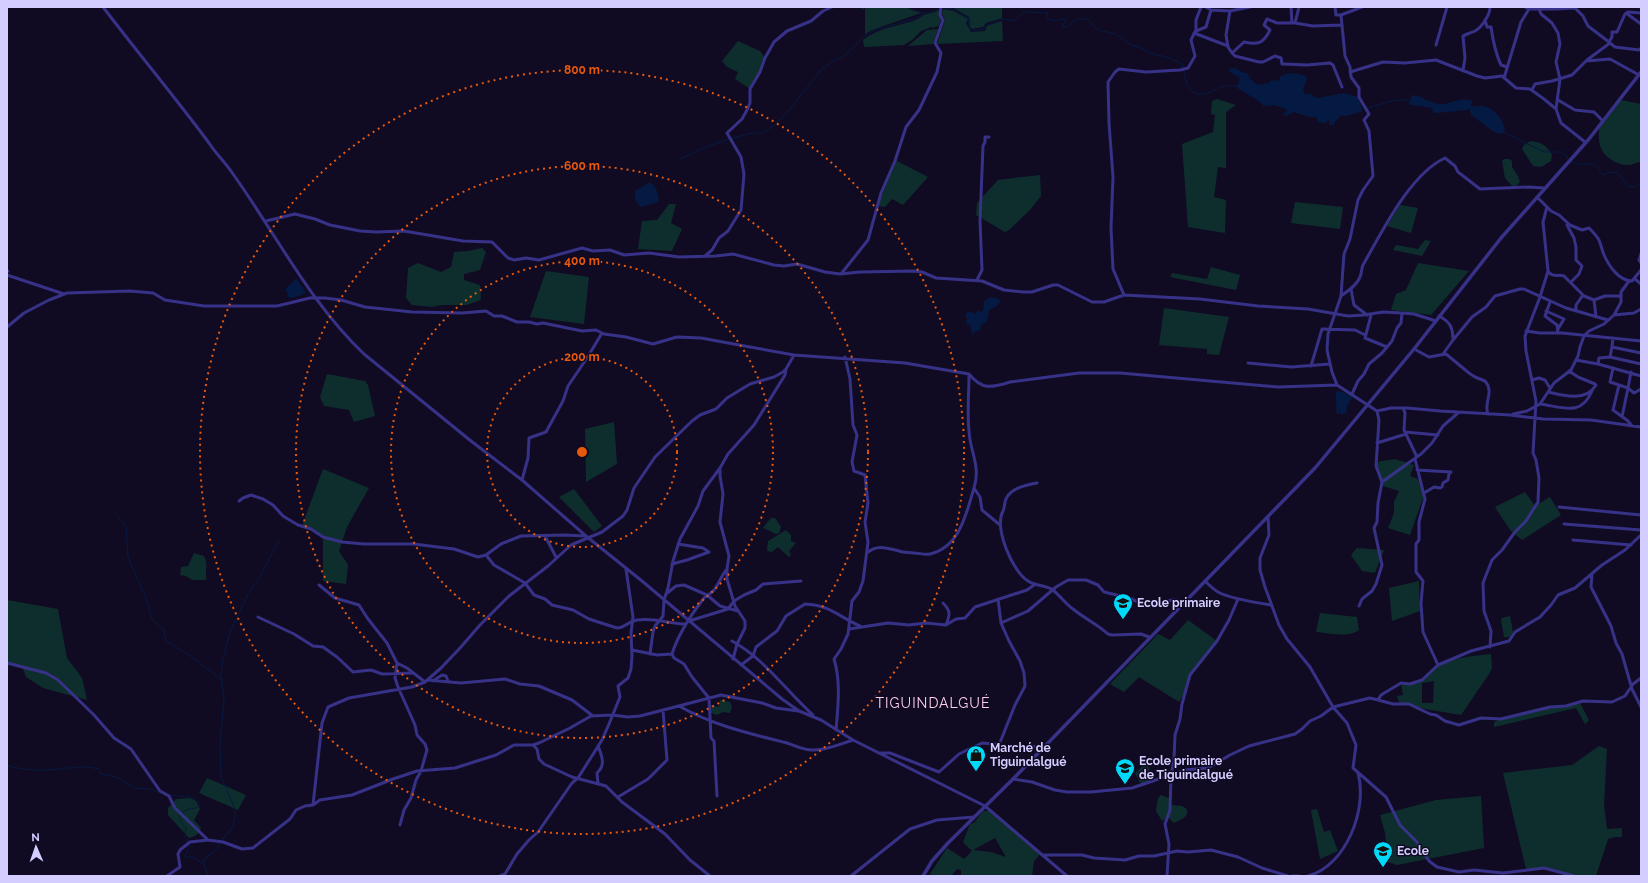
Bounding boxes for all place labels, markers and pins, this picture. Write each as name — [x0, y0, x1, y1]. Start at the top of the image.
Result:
centre of rings — [575, 445, 589, 459]
school or university icon: Ecole primaire — [1112, 592, 1134, 620]
place label: Ecole primaire — [1137, 596, 1220, 610]
place label: Marché de Tiguindalgué — [990, 741, 1066, 769]
shop icon: Marché de Tiguindalgué — [965, 744, 987, 772]
place label: Ecole primaire de Tiguindalgué — [1139, 754, 1233, 782]
school or university icon: Ecole primaire de Tiguindalgué — [1114, 757, 1136, 785]
school or university icon: Ecole — [1372, 840, 1394, 868]
place label: Ecole — [1397, 844, 1429, 858]

